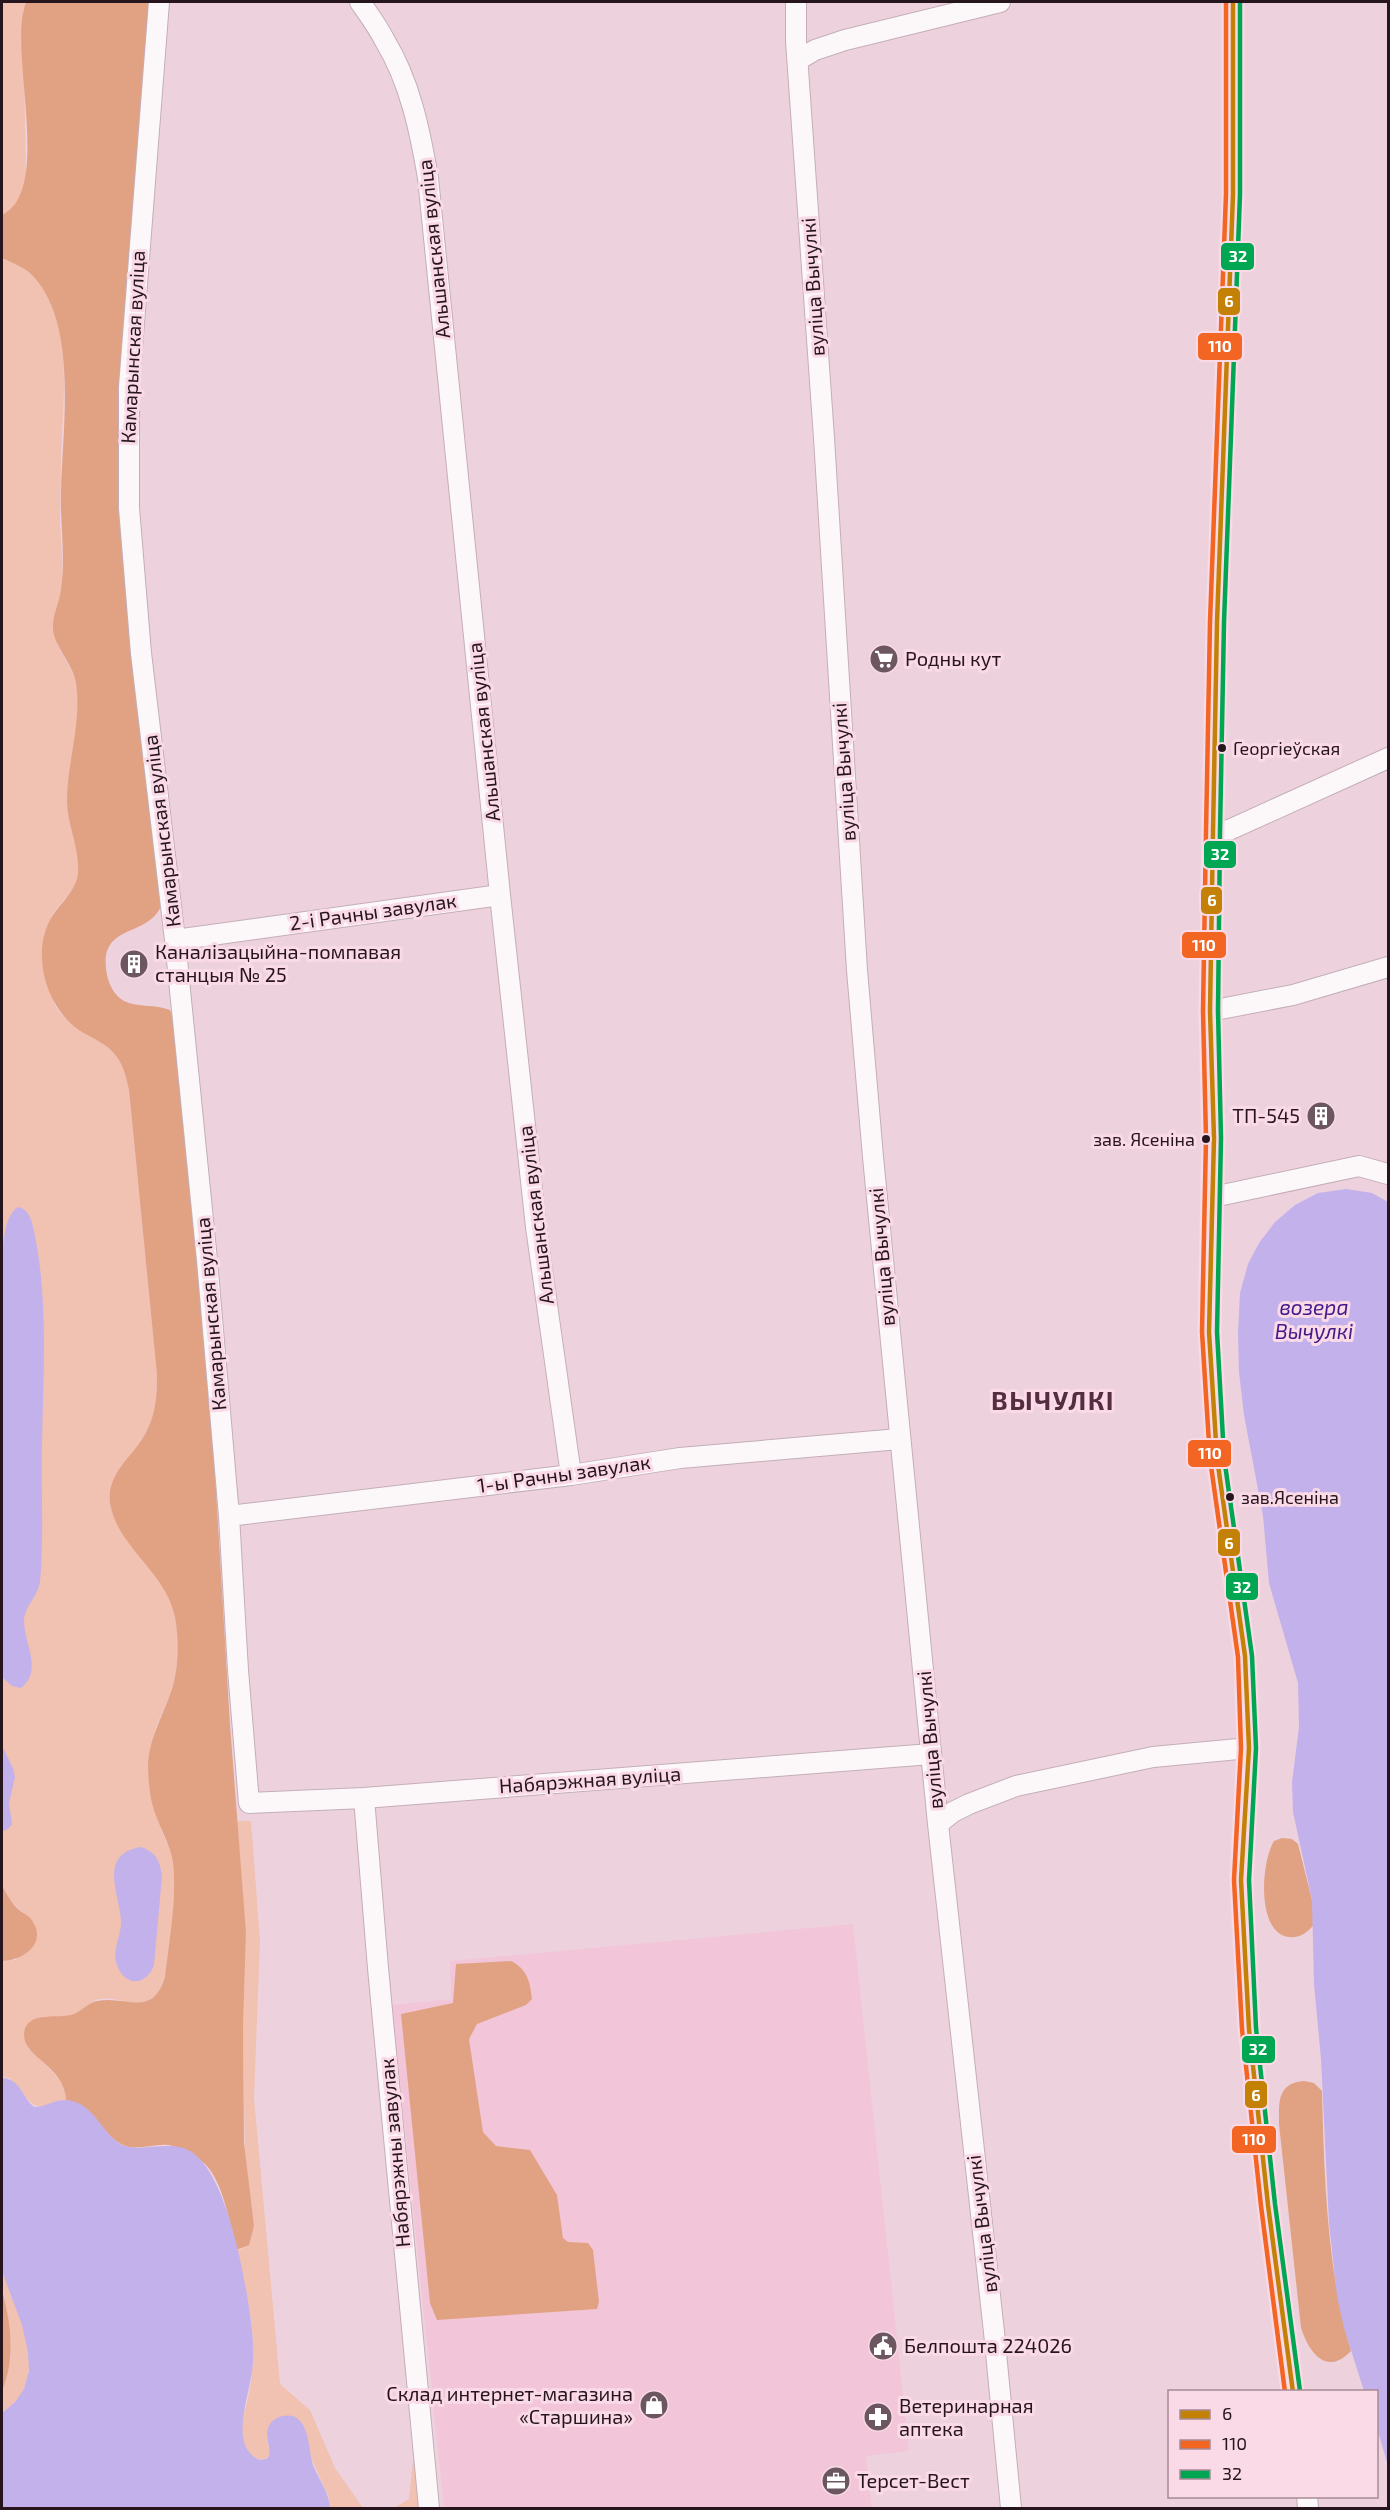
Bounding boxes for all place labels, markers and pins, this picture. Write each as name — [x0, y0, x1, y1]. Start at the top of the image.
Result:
supermarket icon: Родны кут — [868, 643, 900, 675]
place label: Родны кут — [905, 646, 1001, 671]
place label: Георгіеўская — [1233, 737, 1340, 759]
marker: Георгіеўская — [1216, 742, 1228, 754]
place label: Каналізацыйна-помпавая станцыя № 25 — [155, 939, 401, 986]
building icon: Каналізацыйна-помпавая станцыя № 25 — [118, 948, 150, 980]
building icon: ТП-545 — [1305, 1100, 1337, 1132]
place label: ТП-545 — [1232, 1103, 1300, 1127]
place label: зав. Ясеніна — [1093, 1128, 1195, 1150]
marker: зав. Ясеніна — [1200, 1133, 1212, 1145]
place label: зав.Ясеніна — [1241, 1486, 1339, 1508]
marker: зав.Ясеніна — [1224, 1491, 1236, 1503]
public building icon: Белпошта 224026 — [867, 2330, 899, 2362]
place label: Белпошта 224026 — [904, 2333, 1072, 2357]
place label: Склад интернет-магазина «Старшина» — [386, 2381, 633, 2428]
shop icon: Склад интернет-магазина «Старшина» — [638, 2389, 670, 2421]
place label: Ветеринарная аптека — [899, 2393, 1034, 2440]
pharmacy icon: Ветеринарная аптека — [862, 2401, 894, 2433]
office icon: Терсет-Вест — [820, 2465, 852, 2497]
place label: Терсет-Вест — [857, 2468, 970, 2492]

